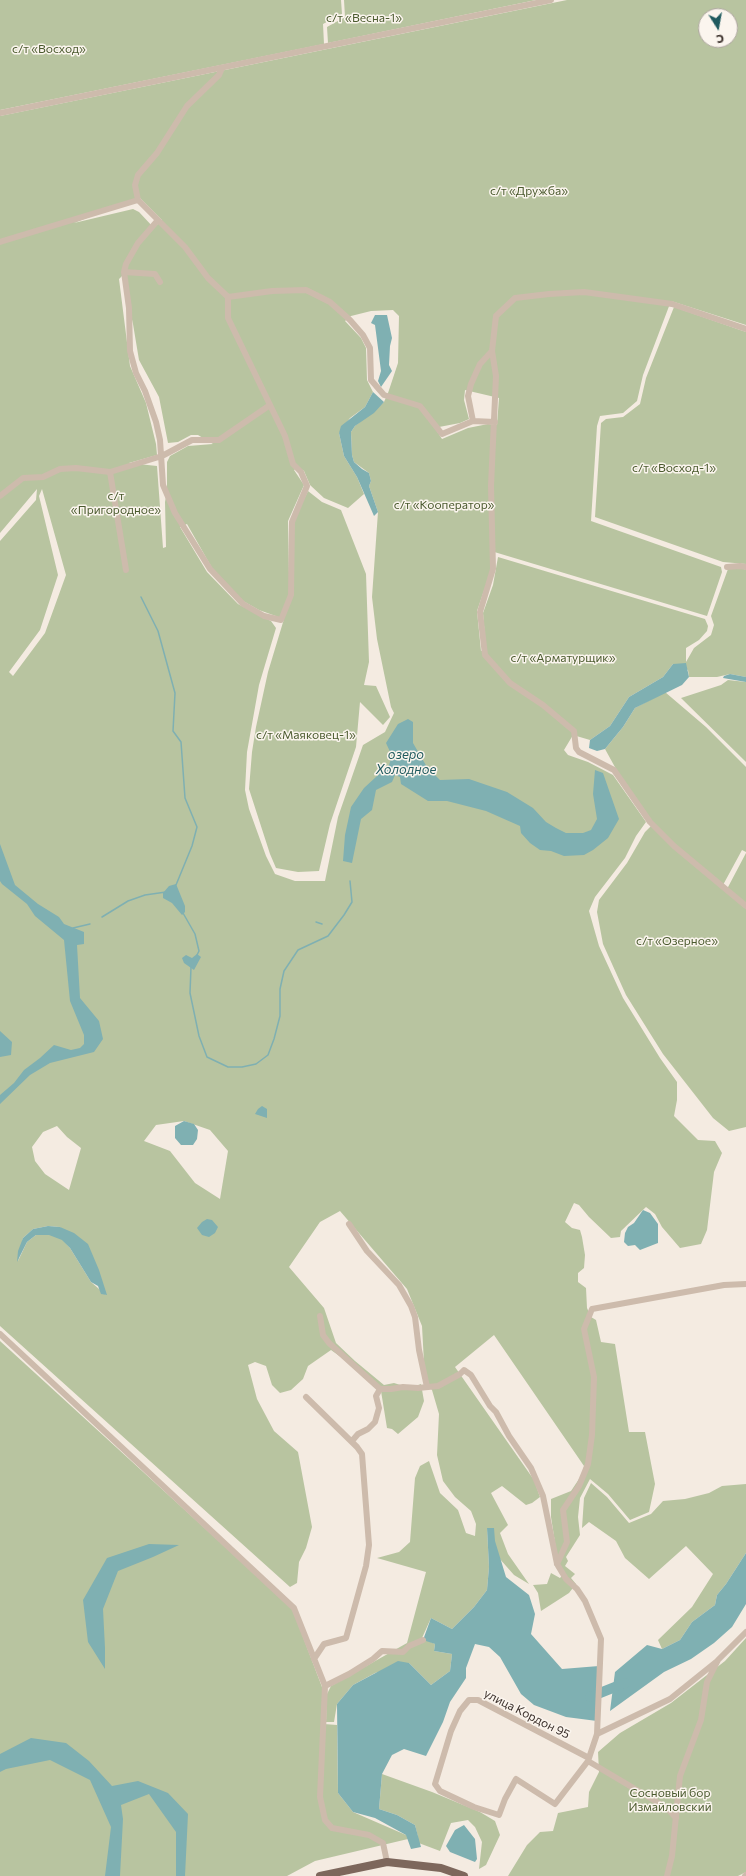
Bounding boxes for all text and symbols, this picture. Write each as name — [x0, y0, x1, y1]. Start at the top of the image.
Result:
north arrow — [698, 8, 738, 48]
park label: с/т «Весна-1» — [326, 11, 402, 25]
text: С — [715, 32, 725, 46]
park label: с/т «Восход» — [12, 42, 86, 56]
park label: с/т «Дружба» — [490, 184, 568, 198]
park label: с/т «Восход-1» — [632, 461, 716, 475]
park label: с/т «Пригородное» — [71, 489, 161, 517]
park label: с/т «Кооператор» — [394, 498, 494, 512]
park label: с/т «Арматурщик» — [510, 651, 616, 665]
park label: с/т «Маяковец-1» — [256, 728, 356, 742]
water label: озеро Холодное — [376, 747, 436, 778]
park label: с/т «Озерное» — [636, 934, 718, 948]
street label: улица Кордон 95 — [482, 1686, 572, 1742]
park label: Сосновый бор Измайловский — [628, 1786, 712, 1814]

